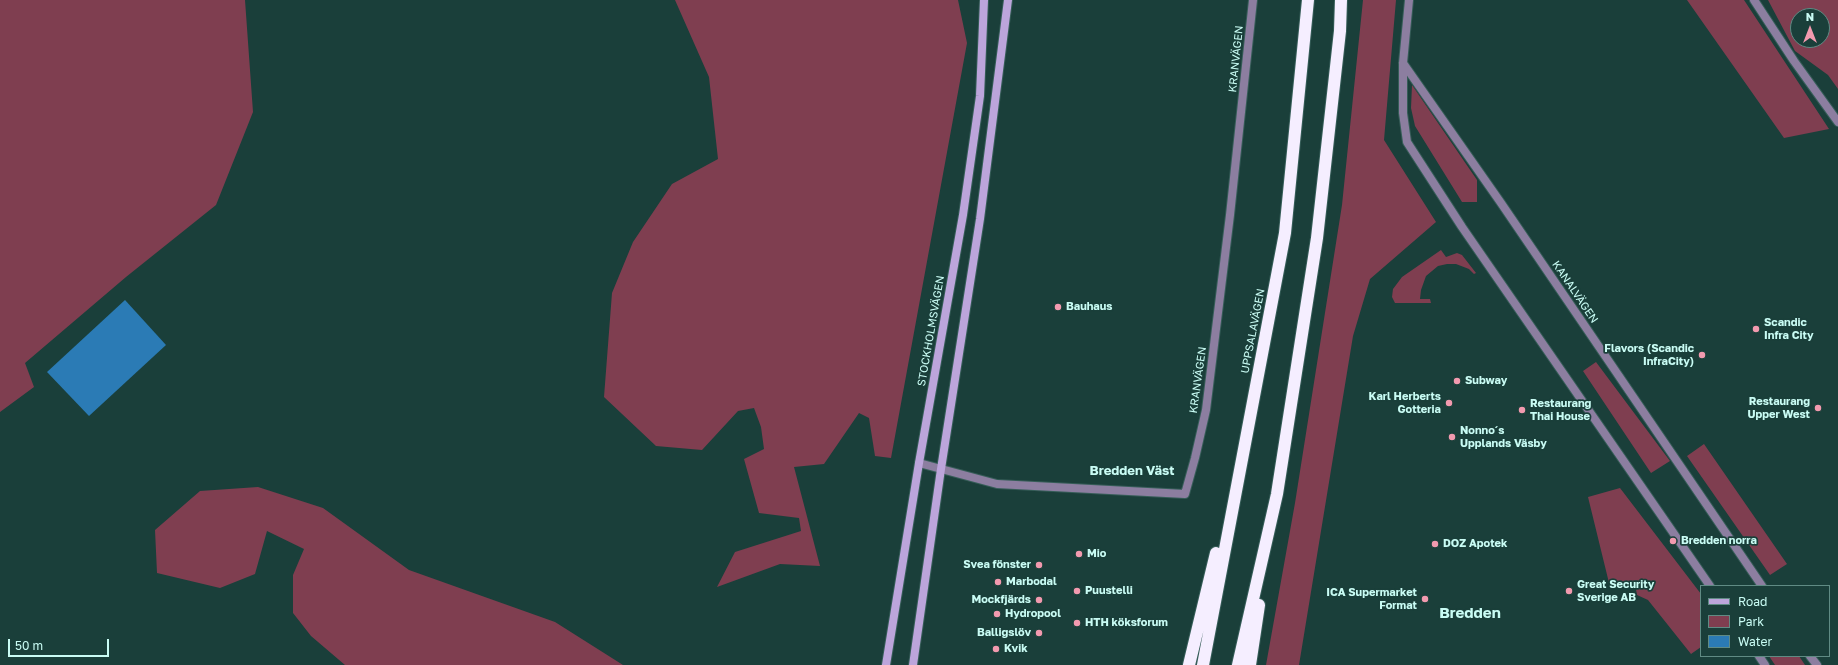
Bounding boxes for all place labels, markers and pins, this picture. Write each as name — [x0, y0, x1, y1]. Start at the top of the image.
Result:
place label: Bauhaus — [1066, 300, 1112, 314]
marker: Bauhaus — [1053, 302, 1063, 312]
place label: Scandic Infra City — [1764, 316, 1814, 342]
marker: Scandic Infra City — [1751, 324, 1761, 334]
place label: Flavors (Scandic InfraCity) — [1604, 342, 1694, 368]
marker: Flavors (Scandic InfraCity) — [1697, 350, 1707, 360]
place label: Subway — [1465, 374, 1507, 388]
marker: Subway — [1452, 376, 1462, 386]
place label: Karl Herberts Gotteria — [1369, 390, 1441, 416]
place label: Restaurang Upper West — [1747, 395, 1810, 421]
place label: Restaurang Thai House — [1530, 397, 1591, 423]
marker: Karl Herberts Gotteria — [1444, 398, 1454, 408]
marker: Restaurang Upper West — [1813, 403, 1823, 413]
marker: Restaurang Thai House — [1517, 405, 1527, 415]
place label: Nonno´s Upplands Väsby — [1460, 424, 1547, 450]
marker: Nonno´s Upplands Väsby — [1447, 432, 1457, 442]
place label: Bredden norra — [1681, 534, 1757, 548]
marker: Bredden norra — [1668, 536, 1678, 546]
place label: DOZ Apotek — [1443, 537, 1507, 551]
marker: DOZ Apotek — [1430, 539, 1440, 549]
place label: Mio — [1087, 547, 1106, 561]
marker: Mio — [1074, 549, 1084, 559]
place label: Svea fönster — [963, 558, 1031, 572]
marker: Svea fönster — [1034, 560, 1044, 570]
place label: Marbodal — [1006, 575, 1057, 589]
marker: Marbodal — [993, 577, 1003, 587]
place label: Great Security Sverige AB — [1577, 578, 1654, 604]
place label: Puustelli — [1085, 584, 1133, 598]
marker: Puustelli — [1072, 586, 1082, 596]
place label: ICA Supermarket Format — [1326, 586, 1417, 612]
marker: Great Security Sverige AB — [1564, 586, 1574, 596]
place label: Mockfjärds — [971, 593, 1031, 607]
marker: ICA Supermarket Format — [1420, 594, 1430, 604]
marker: Mockfjärds — [1034, 595, 1044, 605]
place label: Hydropool — [1005, 607, 1061, 621]
marker: Hydropool — [992, 609, 1002, 619]
place label: HTH köksforum — [1085, 616, 1168, 630]
marker: HTH köksforum — [1072, 618, 1082, 628]
place label: Balligslöv — [977, 626, 1031, 640]
marker: Balligslöv — [1034, 628, 1044, 638]
place label: Kvik — [1004, 642, 1028, 656]
marker: Kvik — [991, 644, 1001, 654]

